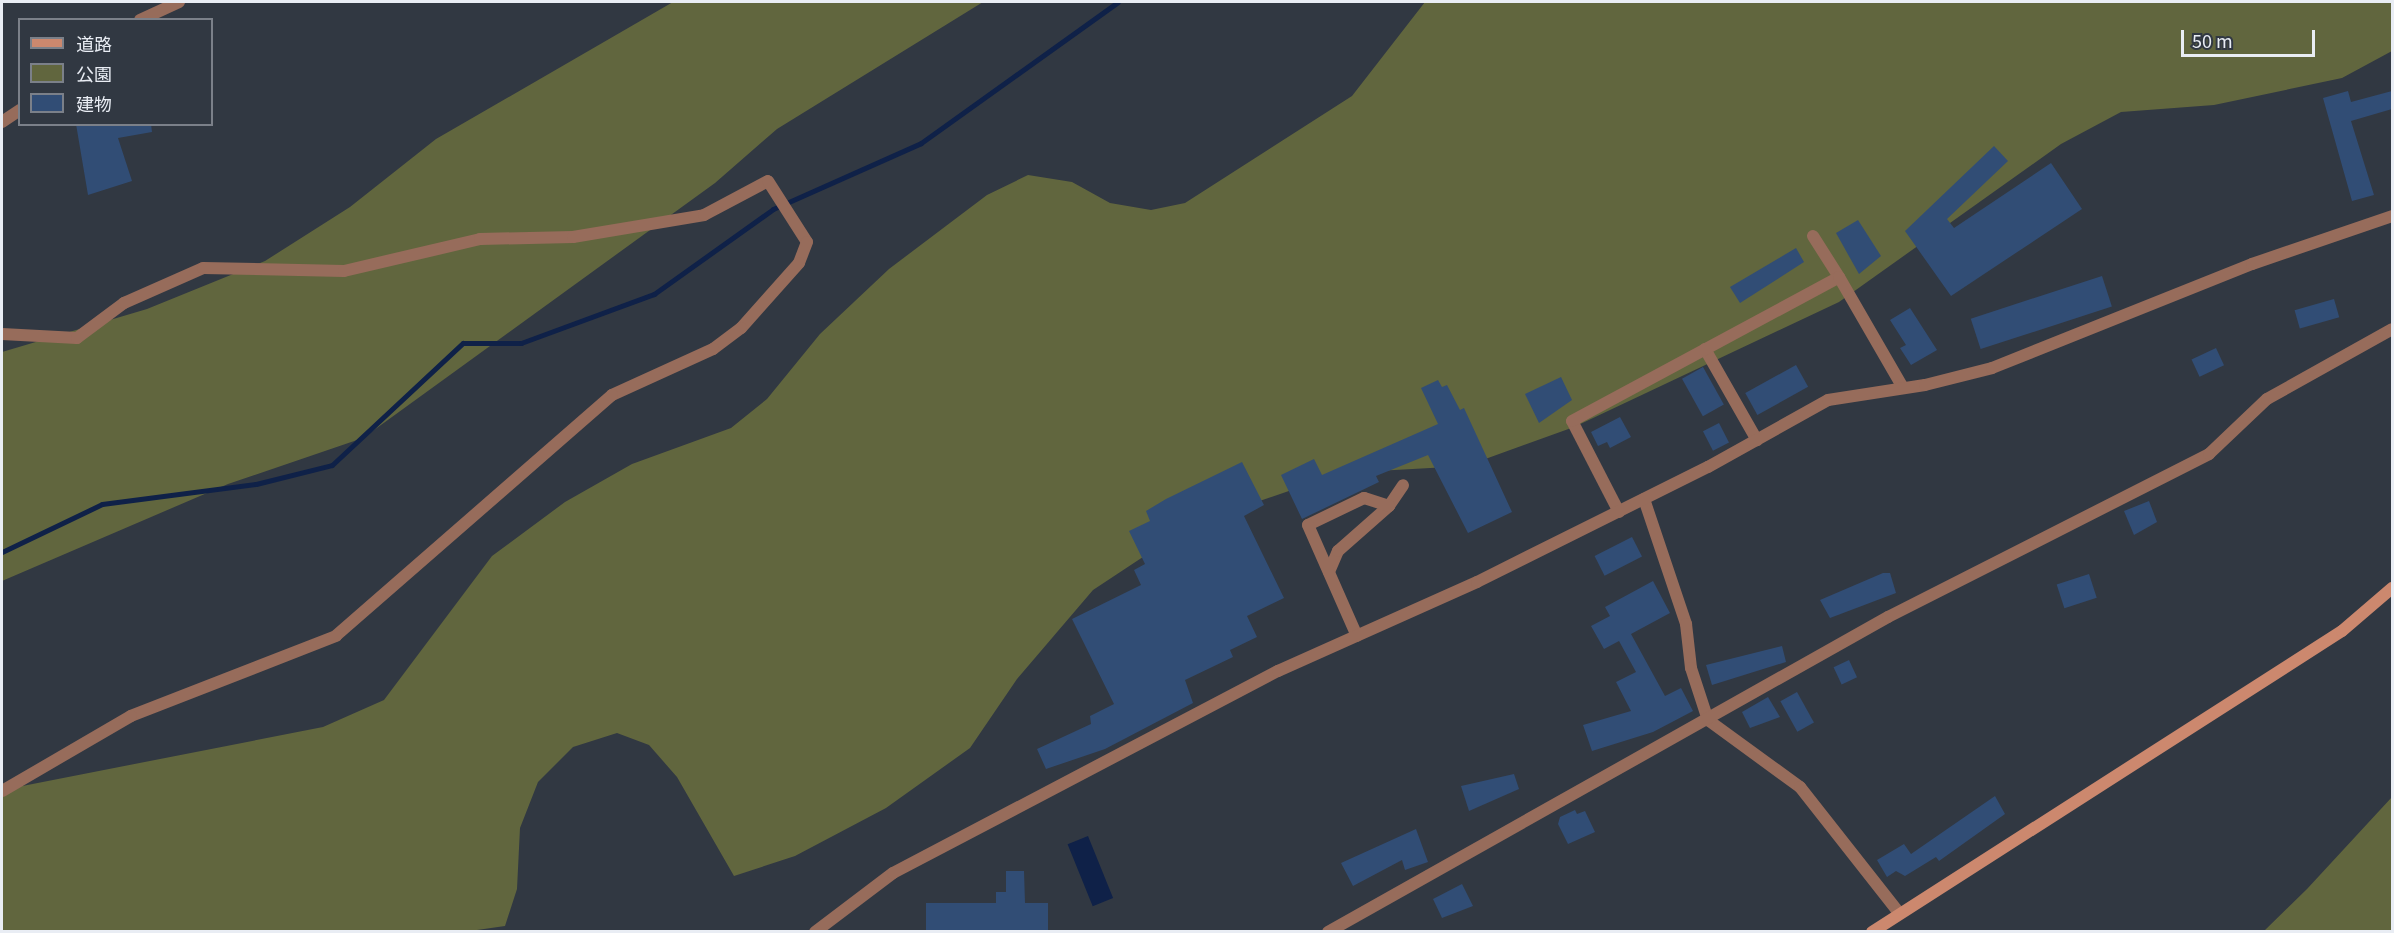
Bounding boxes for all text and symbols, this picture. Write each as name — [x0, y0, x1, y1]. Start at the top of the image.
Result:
legend — [18, 18, 213, 126]
scale bar — [2184, 18, 2318, 56]
text: 50 m — [2192, 27, 2233, 53]
text: 道路 — [76, 30, 112, 56]
text: 公園 — [76, 60, 112, 86]
text: 建物 — [76, 90, 112, 116]

